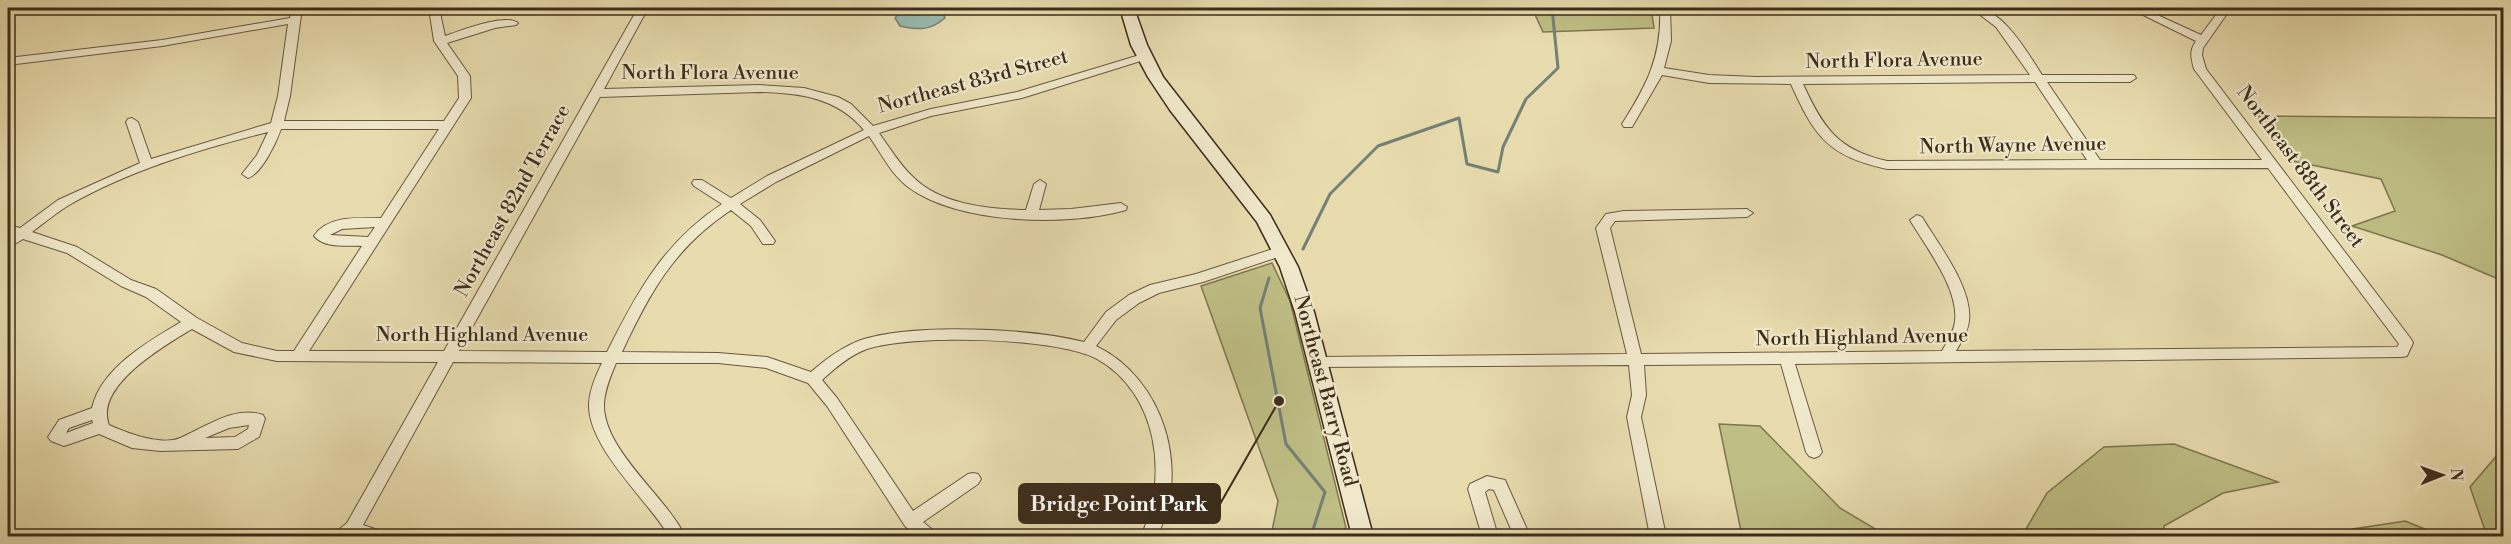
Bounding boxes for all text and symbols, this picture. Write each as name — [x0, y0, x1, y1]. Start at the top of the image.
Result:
street label: Northeast 83rd Street — [875, 45, 1071, 119]
street label: North Flora Avenue — [1805, 47, 1983, 75]
street label: North Flora Avenue — [621, 61, 799, 86]
street label: Northeast 88th Street — [2231, 81, 2369, 253]
street label: Northeast 82nd Terrace — [450, 100, 576, 302]
street label: North Wayne Avenue — [1919, 132, 2107, 160]
street label: Northeast Barry Road — [1287, 292, 1363, 490]
street label: North Highland Avenue — [376, 323, 588, 348]
street label: North Highland Avenue — [1755, 324, 1969, 352]
north arrow — [2412, 445, 2472, 505]
text: N — [2446, 468, 2466, 482]
callout: Bridge Point Park — [1019, 484, 1220, 523]
text: Bridge Point Park — [1030, 492, 1209, 518]

